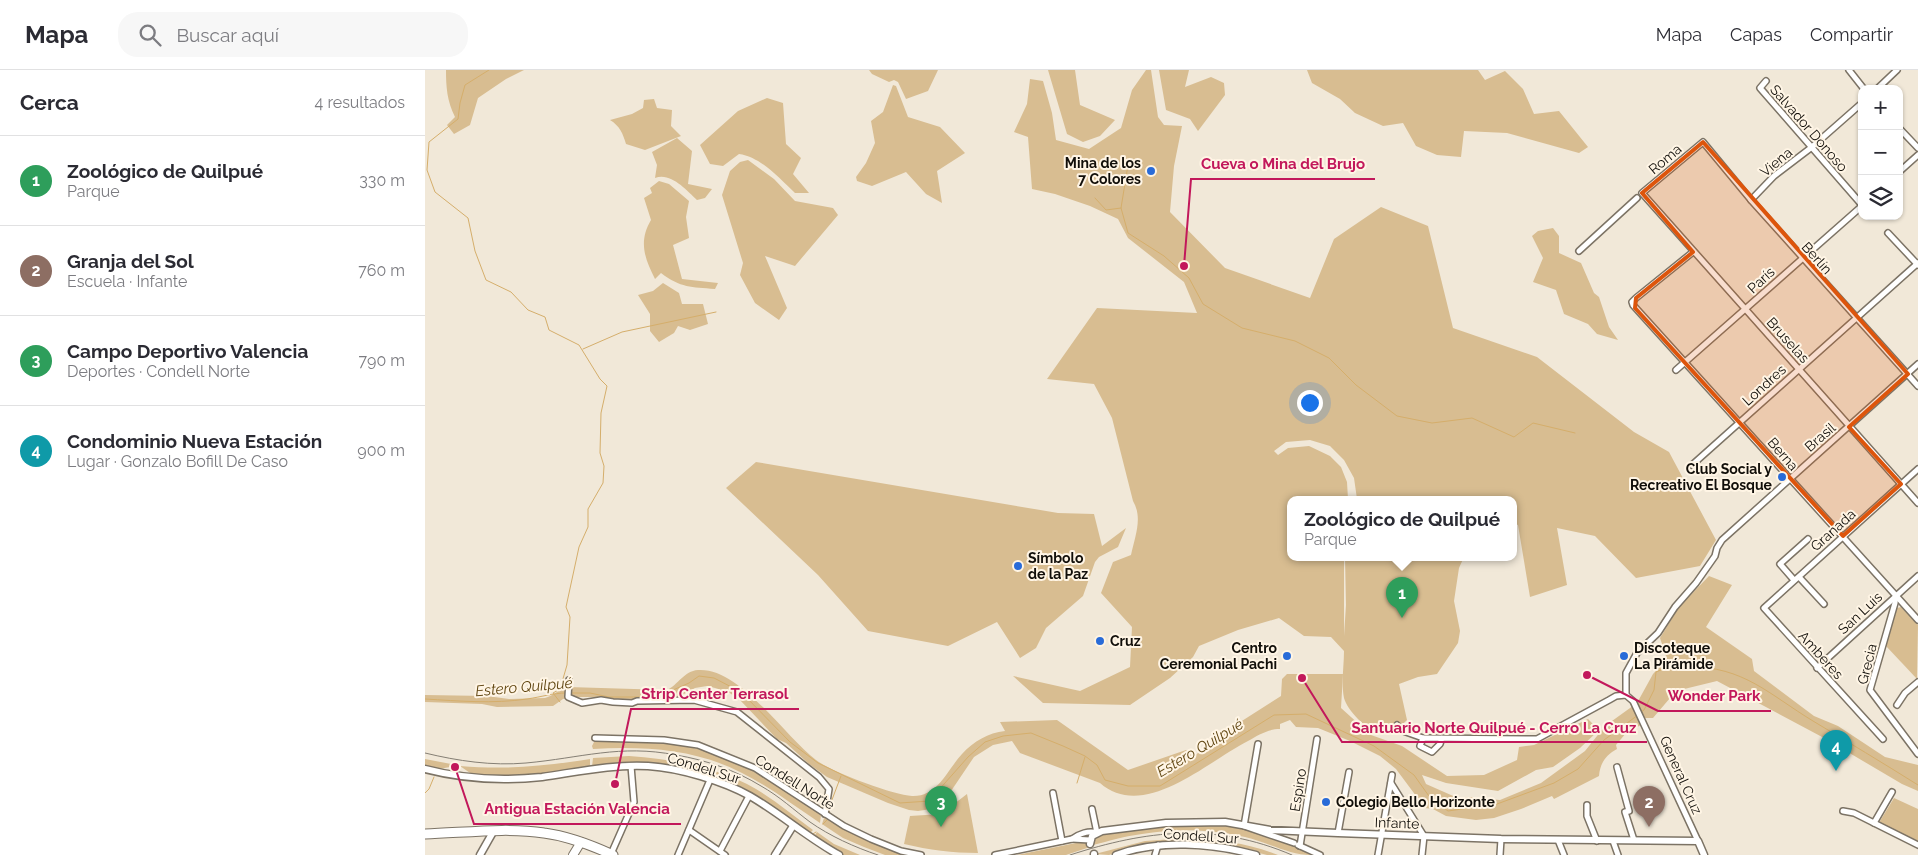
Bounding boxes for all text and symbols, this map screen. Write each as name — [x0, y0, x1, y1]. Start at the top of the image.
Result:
search box — [118, 12, 468, 57]
text: Mapa — [25, 20, 88, 49]
icon: search — [136, 21, 164, 49]
text: Buscar aquí — [176, 24, 279, 46]
text: Mapa — [1656, 24, 1702, 45]
text: Capas — [1730, 24, 1782, 45]
text: Compartir — [1810, 24, 1893, 45]
street label: Salvador Donoso — [1767, 81, 1851, 175]
map controls — [1858, 85, 1903, 220]
button: + — [1858, 85, 1903, 130]
text: Cerca — [20, 90, 79, 115]
text: 4 resultados — [315, 93, 405, 112]
button: − — [1858, 130, 1903, 175]
street label: Roma — [1645, 141, 1685, 177]
street label: Viena — [1757, 144, 1795, 180]
callout: Cueva o Mina del Brujo — [1191, 149, 1375, 179]
place label: Mina de los 7 Colores — [1065, 155, 1141, 187]
text: Cueva o Mina del Brujo — [1201, 155, 1365, 173]
text: Zoológico de Quilpué — [67, 160, 263, 182]
marker: Mina de los 7 Colores — [1145, 165, 1157, 177]
text: 1 — [32, 171, 40, 190]
text: 330 m — [359, 171, 405, 190]
button: layers — [1858, 175, 1903, 220]
text: Parque — [67, 182, 120, 201]
street label: Berlín — [1799, 239, 1835, 277]
text: Granja del Sol — [67, 250, 194, 272]
text: 2 — [31, 261, 41, 280]
text: 760 m — [358, 261, 405, 280]
street label: París — [1744, 263, 1778, 296]
text: Escuela · Infante — [67, 272, 187, 291]
street label: Bruselas — [1763, 314, 1813, 366]
text: Campo Deportivo Valencia — [67, 340, 308, 362]
text: 3 — [32, 351, 40, 370]
text: 790 m — [359, 351, 405, 370]
street label: Londres — [1739, 361, 1789, 409]
text: Deportes · Condell Norte — [67, 362, 250, 381]
your location — [1297, 390, 1323, 416]
street label: Brasil — [1801, 419, 1839, 455]
text: Condominio Nueva Estación — [67, 430, 322, 452]
street label: Berna — [1764, 434, 1802, 474]
text: 4 — [31, 441, 41, 460]
text: 900 m — [357, 441, 405, 460]
text: Lugar · Gonzalo Bofill De Caso — [67, 452, 288, 471]
place label: Club Social y Recreativo El Bosque — [1630, 461, 1773, 493]
marker: Club Social y Recreativo El Bosque — [1776, 471, 1788, 483]
popup — [1287, 496, 1517, 561]
street label: Granada — [1807, 506, 1859, 554]
text: Zoológico de Quilpué — [1304, 508, 1500, 530]
text: Parque — [1304, 530, 1357, 549]
place label: Símbolo de la Paz — [1028, 550, 1088, 582]
marker: Símbolo de la Paz — [1012, 560, 1024, 572]
pin: 1 — [1386, 577, 1418, 618]
street label: San Luis — [1835, 589, 1885, 637]
street label: Amberes — [1795, 628, 1847, 682]
place label: Cruz — [1110, 633, 1141, 649]
marker: Cruz — [1094, 635, 1106, 647]
place label: Centro Ceremonial Pachi — [1160, 640, 1278, 672]
place label: Discoteque La Pirámide — [1634, 640, 1714, 672]
street label: Grecia — [1854, 642, 1880, 686]
marker: Centro Ceremonial Pachi — [1281, 650, 1293, 662]
marker: Discoteque La Pirámide — [1618, 650, 1630, 662]
water label: Estero Quilpué — [475, 674, 573, 700]
callout: Strip Center Terrasol — [631, 679, 799, 709]
callout: Wonder Park — [1658, 681, 1771, 711]
text: Strip Center Terrasol — [641, 685, 789, 703]
text: Wonder Park — [1668, 687, 1761, 705]
callout: Santuario Norte Quilpué - Cerro La Cruz — [1342, 712, 1647, 742]
water label: Estero Quilpué — [1154, 715, 1246, 781]
text: Santuario Norte Quilpué - Cerro La Cruz — [1352, 719, 1636, 737]
pin: 4 — [1820, 730, 1852, 771]
street label: General Cruz — [1657, 733, 1705, 817]
street label: Condell Sur — [666, 749, 743, 787]
street label: Condell Norte — [752, 751, 838, 813]
street label: Espino — [1287, 767, 1309, 813]
pin: 3 — [925, 786, 957, 827]
pin: 2 — [1633, 786, 1665, 827]
callout: Antigua Estación Valencia — [474, 794, 681, 824]
place label: Colegio Bello Horizonte — [1336, 794, 1496, 810]
marker: Colegio Bello Horizonte — [1320, 796, 1332, 808]
text: Antigua Estación Valencia — [484, 800, 670, 818]
street label: Infante — [1374, 814, 1420, 832]
street label: Condell Sur — [1163, 825, 1239, 847]

